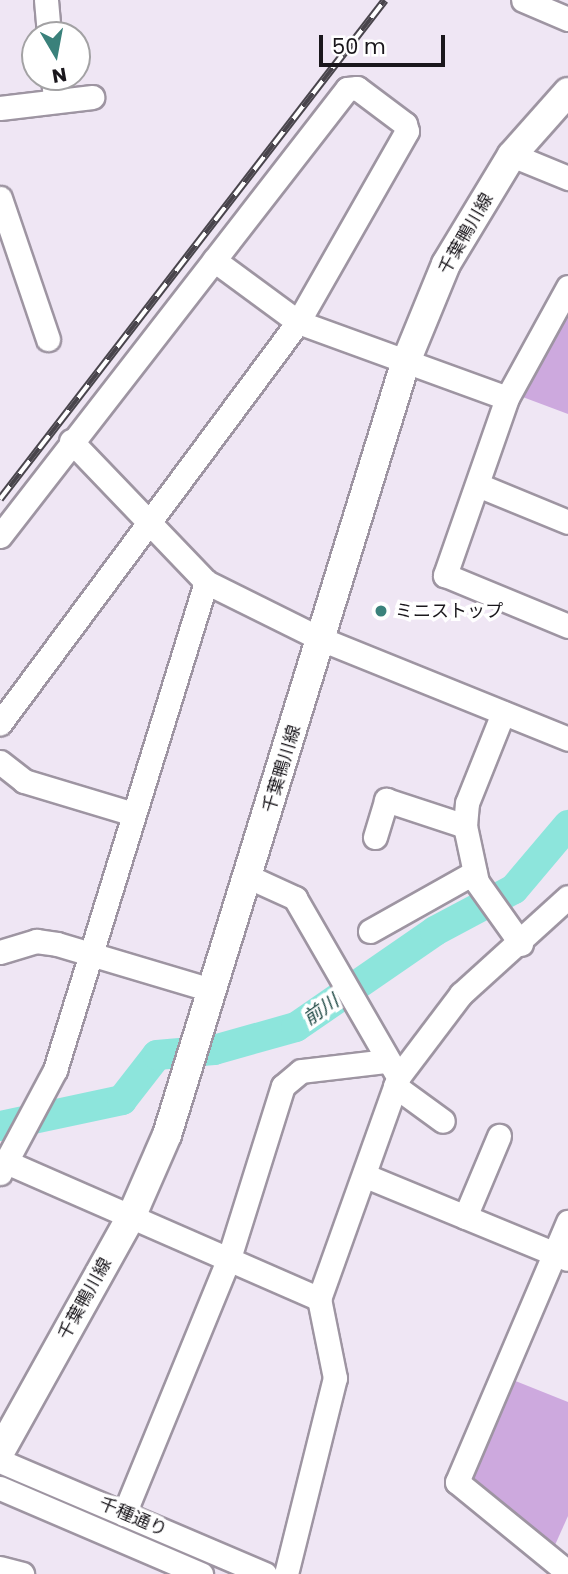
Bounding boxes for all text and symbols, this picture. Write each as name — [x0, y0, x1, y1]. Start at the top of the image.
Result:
north arrow — [21, 21, 91, 91]
scale bar — [323, 21, 449, 65]
text: 50 m — [332, 32, 386, 61]
text: N — [50, 61, 69, 90]
street label: 千葉鴨川線 — [434, 190, 498, 278]
place label: ミニストップ — [395, 600, 503, 622]
marker: ミニストップ — [373, 603, 389, 619]
street label: 千葉鴨川線 — [259, 723, 305, 815]
water label: 前川 — [299, 990, 343, 1030]
street label: 千葉鴨川線 — [54, 1254, 116, 1344]
street label: 千種通り — [96, 1493, 170, 1541]

